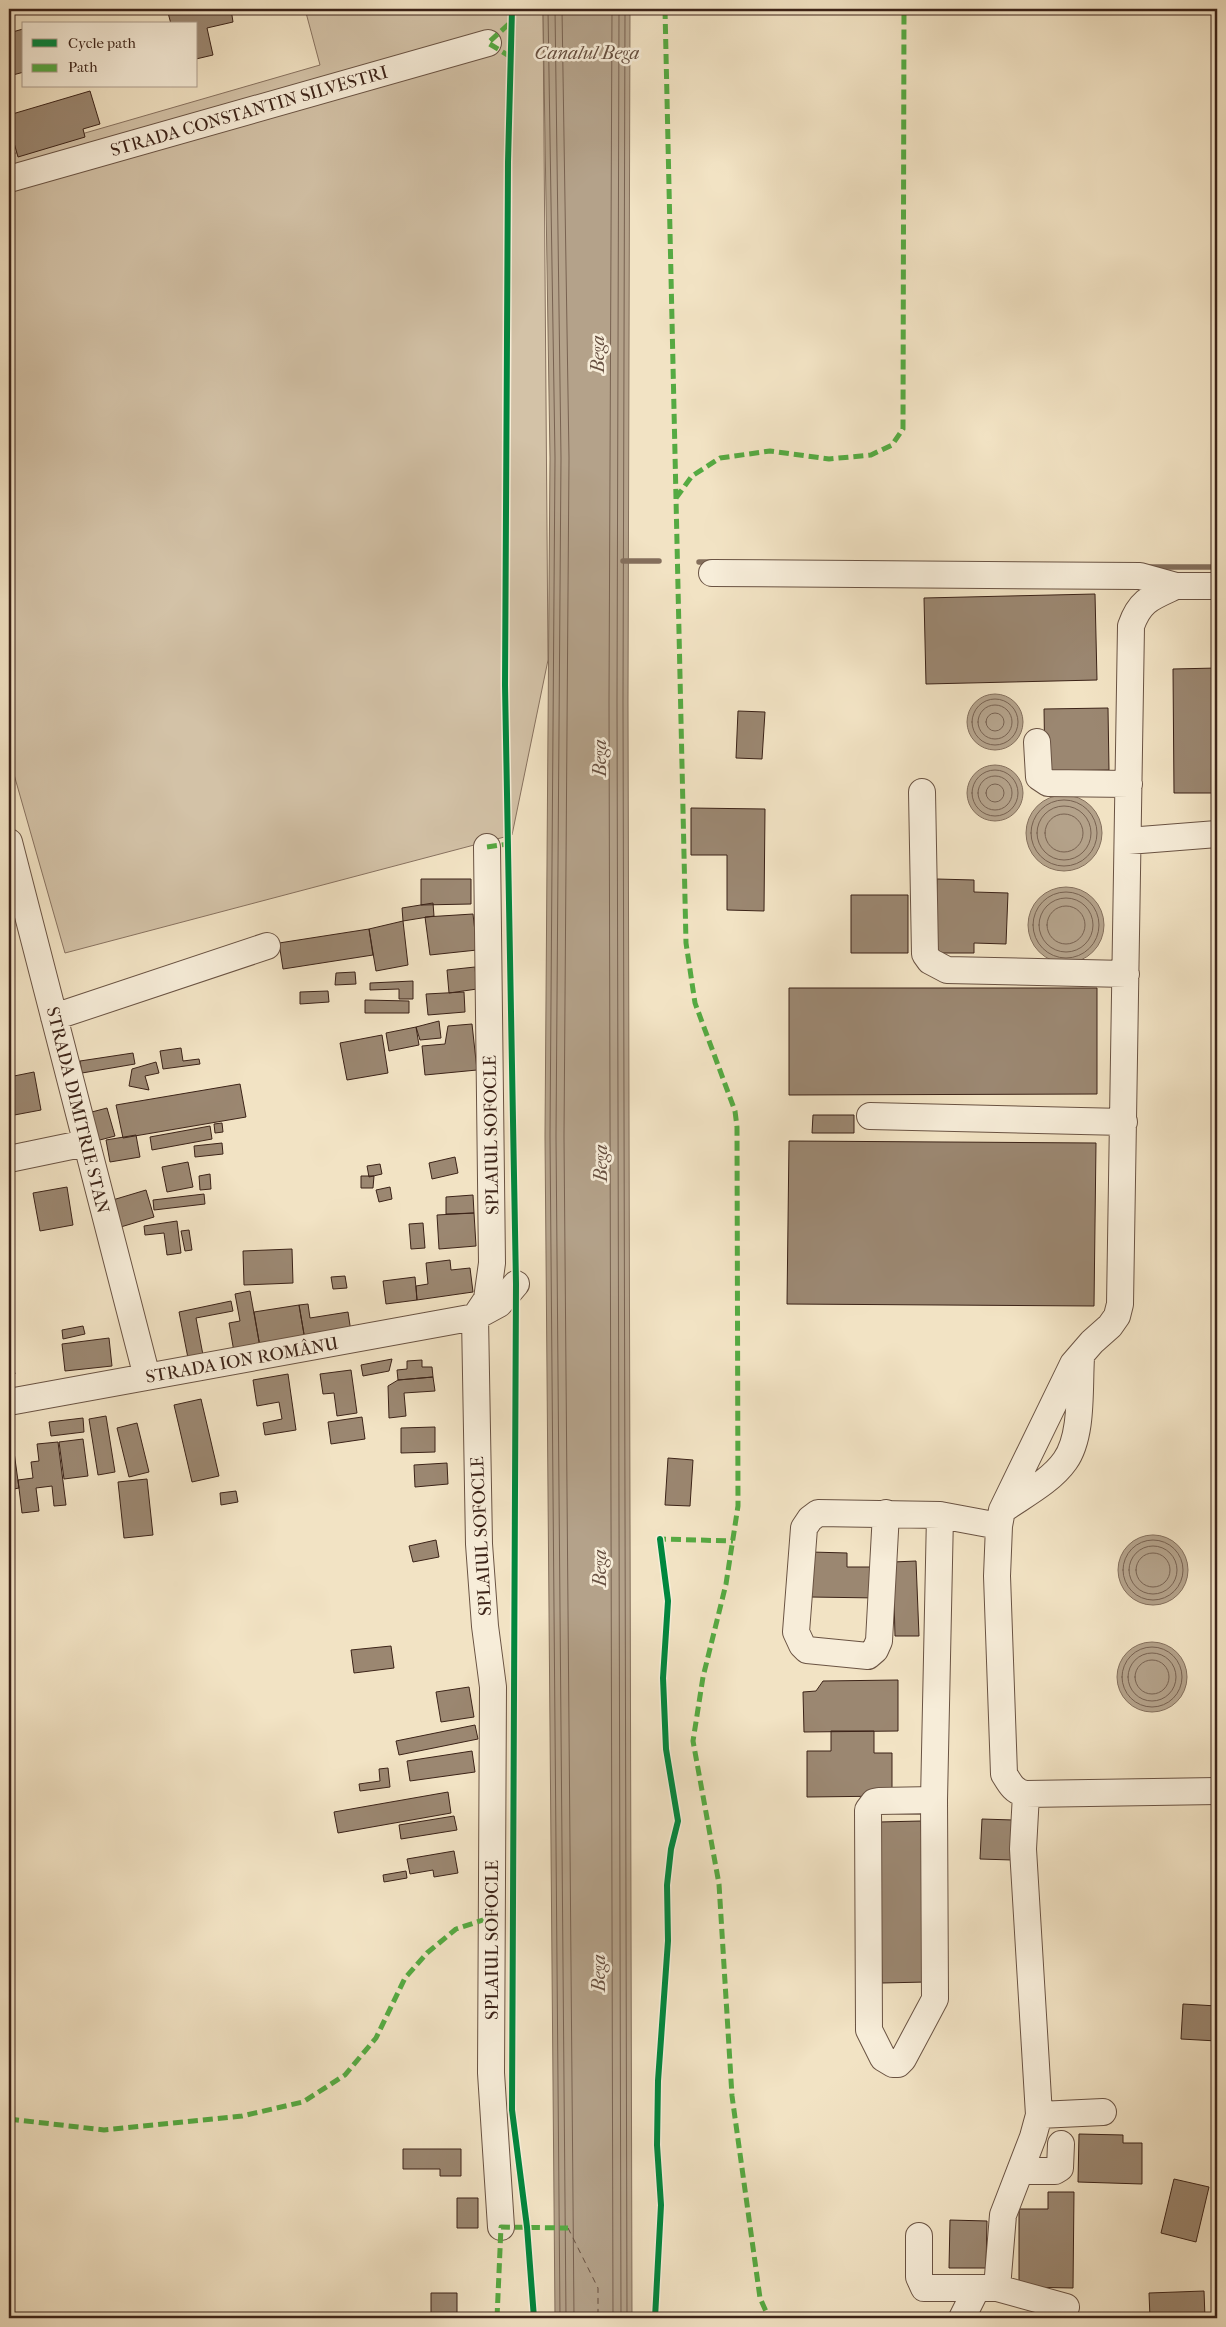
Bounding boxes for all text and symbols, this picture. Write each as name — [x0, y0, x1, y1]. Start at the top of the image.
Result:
legend — [22, 22, 198, 88]
text: Cycle path — [68, 34, 136, 52]
water label: Canalul Bega — [535, 42, 639, 64]
text: Path — [68, 58, 98, 76]
street label: STRADA CONSTANTIN SILVESTRI — [108, 62, 390, 161]
water label: Bega — [587, 335, 609, 374]
water label: Bega — [589, 739, 611, 778]
street label: STRADA DIMITRIE STAN — [42, 1005, 113, 1216]
street label: SPLAIUL SOFOCLE — [480, 1055, 503, 1215]
water label: Bega — [590, 1144, 612, 1183]
street label: STRADA ION ROMÂNU — [144, 1332, 340, 1388]
street label: SPLAIUL SOFOCLE — [467, 1456, 496, 1616]
water label: Bega — [589, 1549, 611, 1588]
street label: SPLAIUL SOFOCLE — [482, 1860, 503, 2020]
water label: Bega — [588, 1954, 610, 1993]

